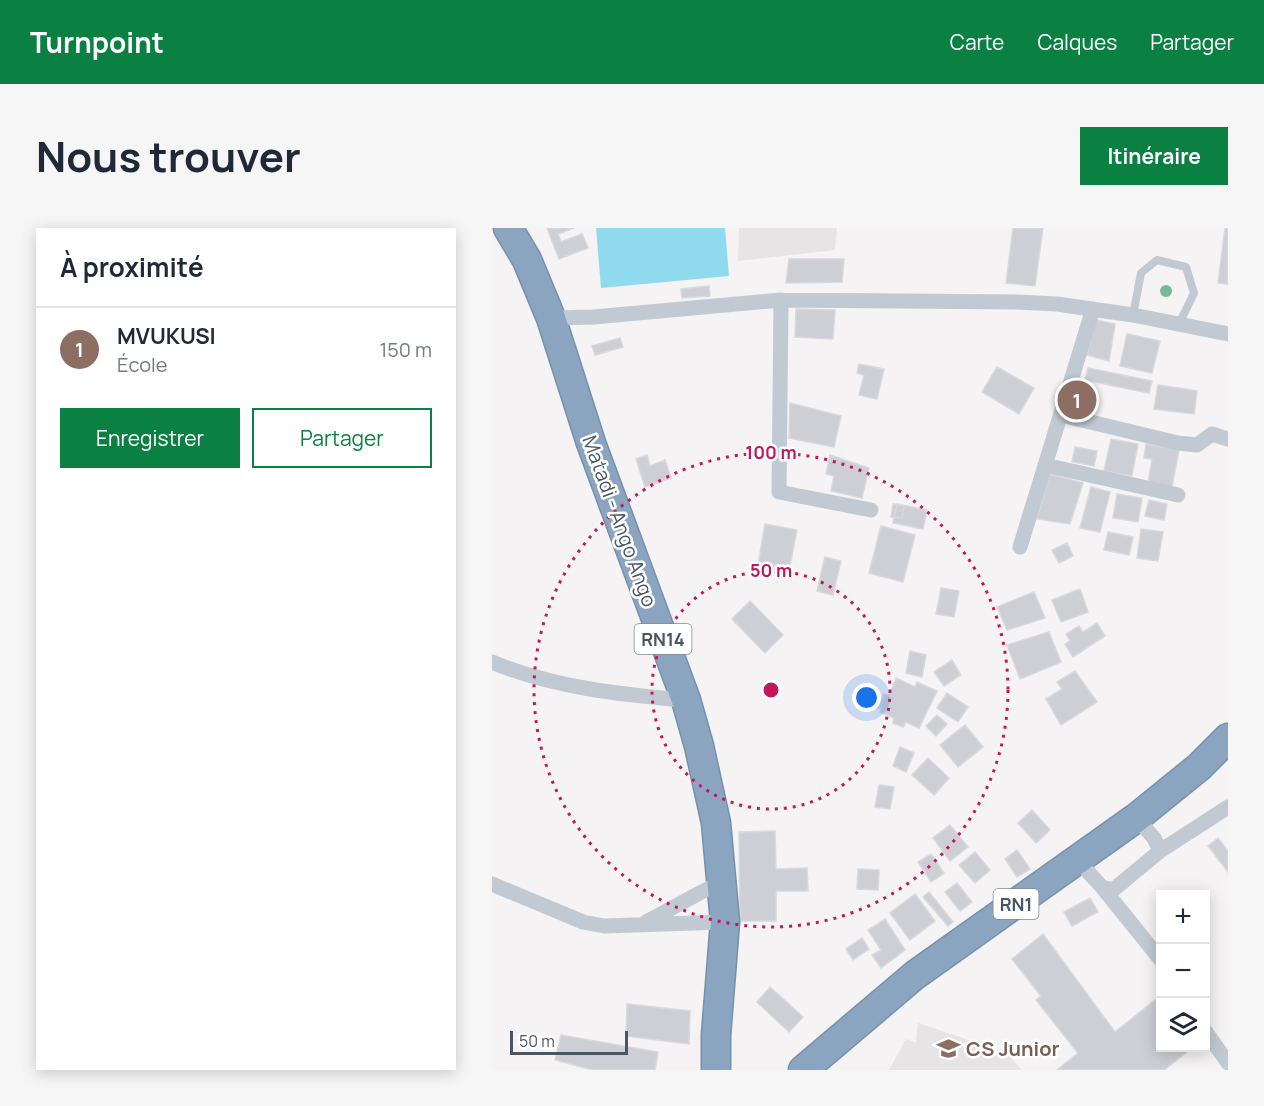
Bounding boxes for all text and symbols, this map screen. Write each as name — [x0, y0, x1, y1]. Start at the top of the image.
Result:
text: Turnpoint — [30, 23, 164, 61]
text: Carte — [950, 28, 1004, 56]
text: Calques — [1037, 28, 1117, 56]
text: Partager — [1150, 28, 1234, 56]
text: Nous trouver — [36, 127, 301, 185]
button: Itinéraire — [1080, 127, 1228, 185]
text: À proximité — [60, 249, 204, 285]
text: MVUKUSI — [117, 321, 216, 351]
text: 1 — [75, 336, 84, 363]
text: 150 m — [379, 336, 432, 363]
text: École — [117, 351, 167, 378]
pin: 1 — [1058, 378, 1096, 423]
button: Enregistrer — [60, 408, 240, 468]
button: Partager — [252, 408, 432, 468]
street label: Matadi - Ango Ango — [576, 432, 664, 611]
text: 100 m — [745, 440, 797, 464]
text: 50 m — [750, 558, 792, 582]
road number: RN14 — [634, 624, 692, 654]
centre of rings — [761, 680, 781, 700]
your location — [852, 683, 881, 712]
road number: RN1 — [994, 889, 1038, 919]
map controls — [1156, 890, 1210, 1052]
button: + — [1156, 890, 1210, 944]
button: − — [1156, 944, 1210, 998]
button: layers — [1156, 998, 1210, 1052]
scale bar — [510, 1028, 628, 1056]
text: 50 m — [519, 1030, 555, 1052]
school or university icon: CS Junior — [935, 1035, 961, 1061]
place label: CS Junior — [966, 1035, 1060, 1062]

